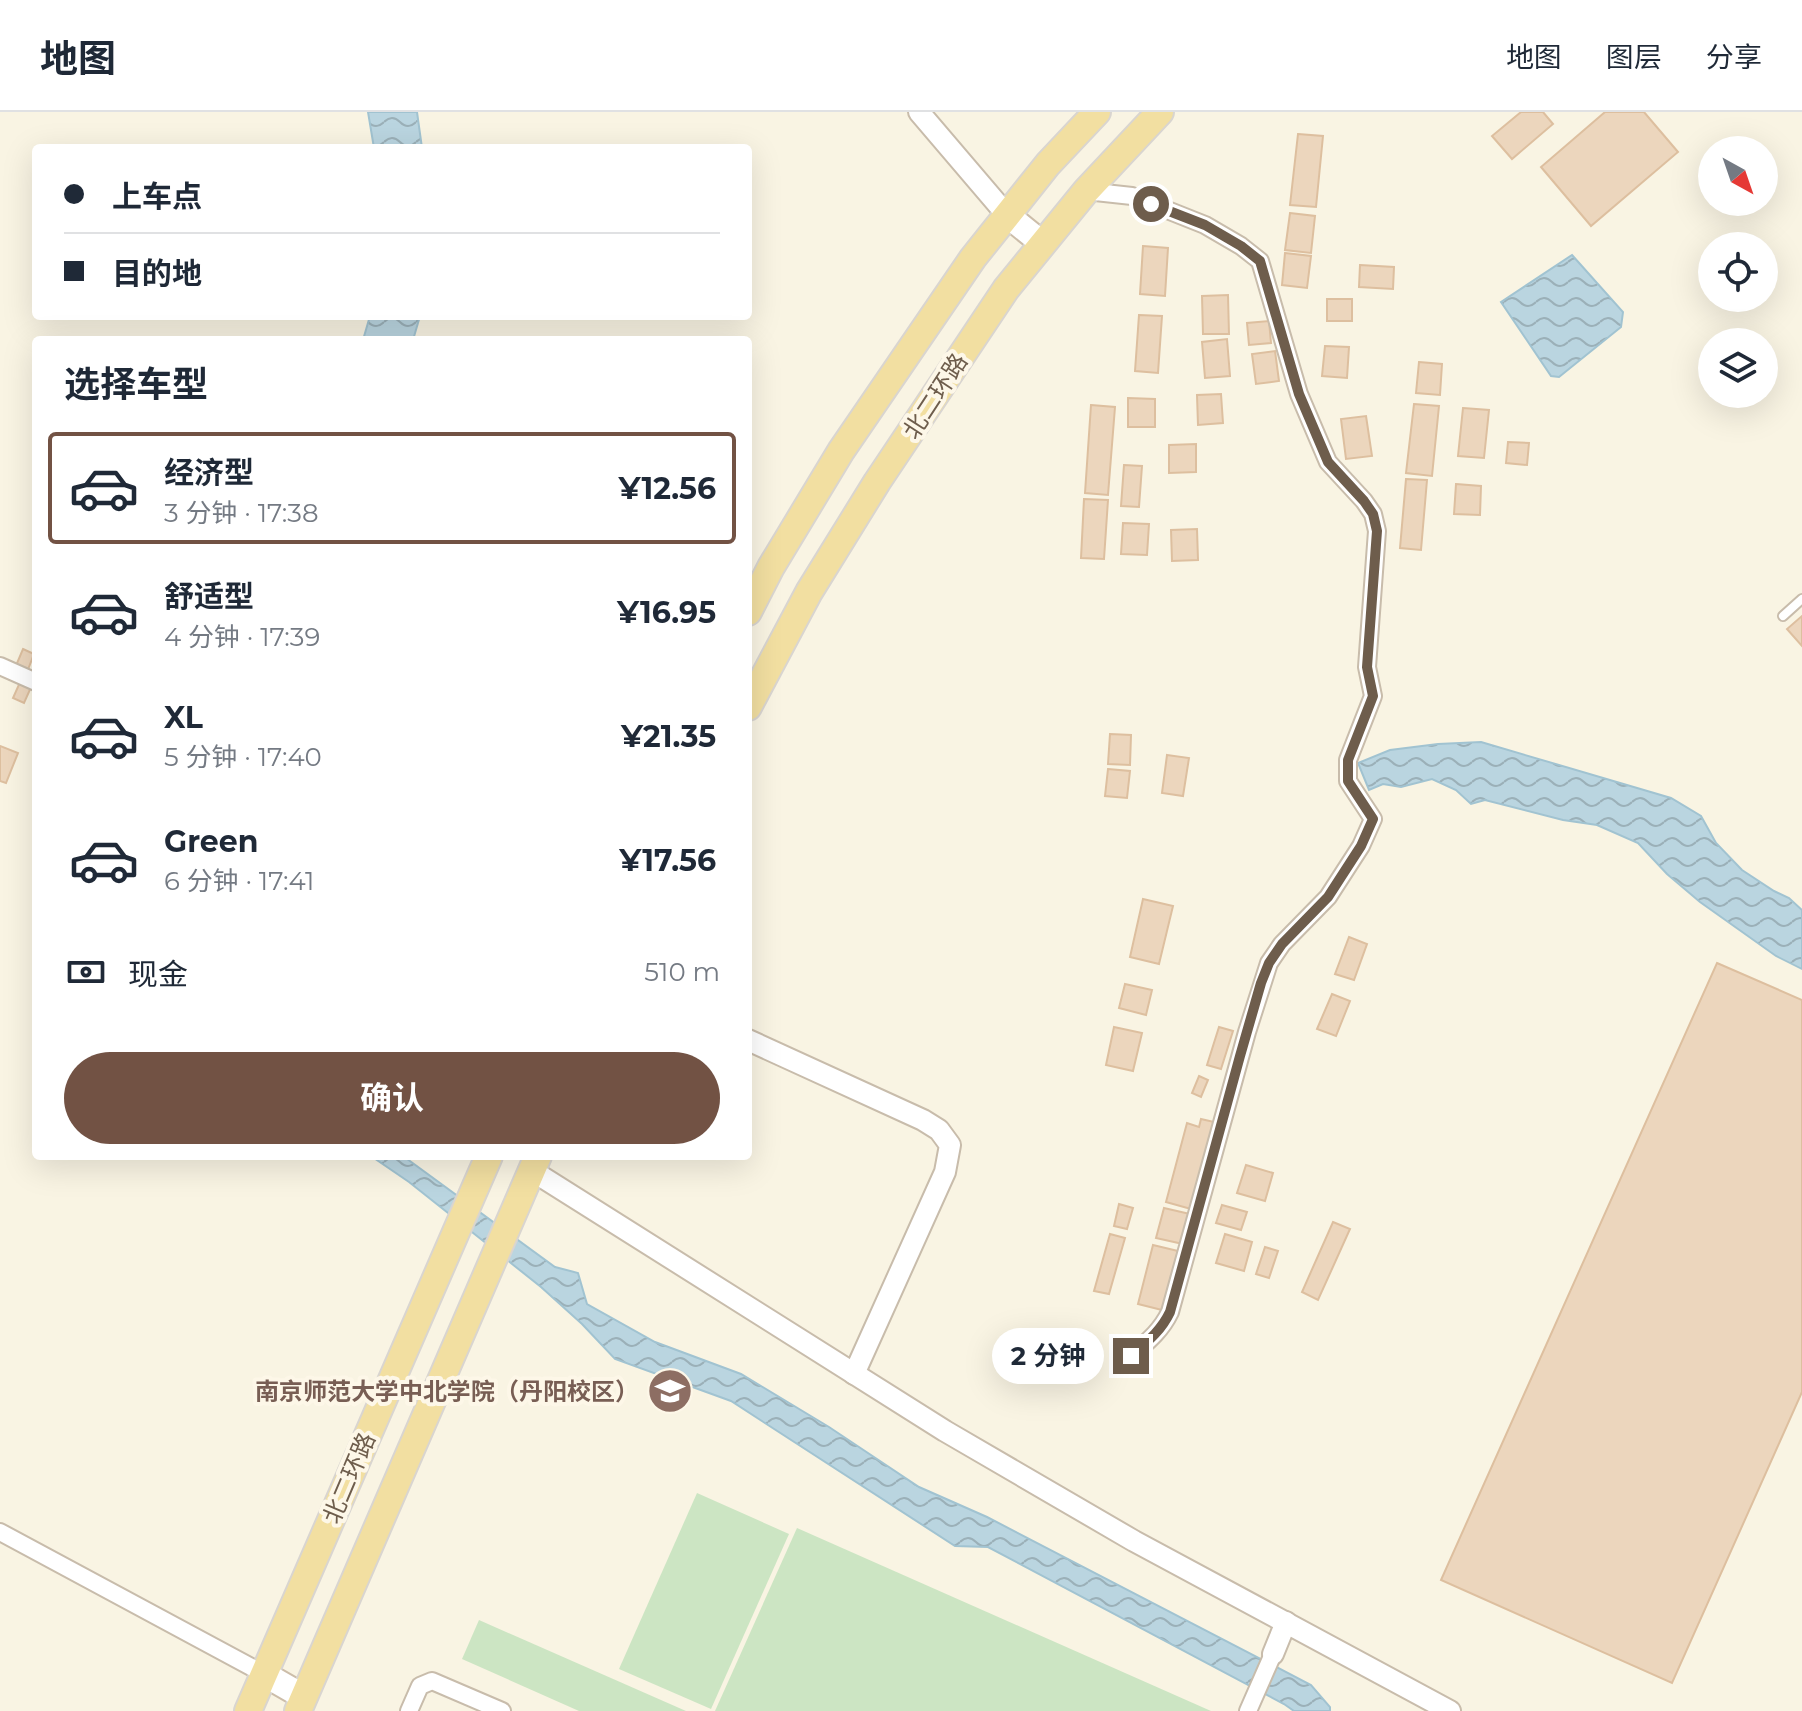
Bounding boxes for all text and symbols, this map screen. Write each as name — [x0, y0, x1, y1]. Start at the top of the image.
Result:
text: 地图 — [40, 35, 116, 82]
text: 地图 — [1506, 40, 1562, 74]
text: 图层 — [1606, 40, 1662, 74]
text: 分享 — [1706, 40, 1762, 74]
north arrow — [1698, 136, 1778, 216]
map controls — [1698, 136, 1778, 408]
text: 上车点 — [112, 178, 202, 215]
route start — [1133, 186, 1169, 222]
button: locate — [1698, 232, 1778, 312]
text: 目的地 — [112, 255, 202, 292]
button: layers — [1698, 328, 1778, 408]
street label: 北二环路 — [897, 348, 973, 444]
text: 选择车型 — [64, 362, 208, 406]
icon: car — [68, 452, 140, 524]
text: 经济型 — [164, 454, 254, 491]
text: ¥12.56 — [618, 470, 716, 507]
text: 3 分钟 · 17:38 — [164, 497, 319, 529]
icon: car — [68, 576, 140, 648]
text: 舒适型 — [164, 578, 254, 615]
text: ¥16.95 — [617, 594, 716, 631]
text: 4 分钟 · 17:39 — [164, 621, 320, 653]
text: XL — [164, 699, 203, 736]
icon: car — [68, 700, 140, 772]
text: ¥21.35 — [621, 718, 716, 755]
text: 5 分钟 · 17:40 — [164, 741, 322, 773]
text: Green — [164, 823, 258, 860]
icon: car — [68, 824, 140, 896]
text: ¥17.56 — [619, 842, 716, 879]
text: 6 分钟 · 17:41 — [164, 865, 314, 897]
icon: cash — [64, 950, 108, 994]
text: 现金 — [128, 956, 188, 993]
text: 510 m — [644, 956, 720, 988]
button: 确认 — [64, 1052, 720, 1144]
callout: 2 分钟 — [991, 1328, 1103, 1384]
route end — [1113, 1338, 1149, 1374]
text: 2 分钟 — [1011, 1340, 1085, 1372]
school or university icon: 南京师范大学中北学院（丹阳校区） — [646, 1367, 694, 1415]
place label: 南京师范大学中北学院（丹阳校区） — [255, 1377, 639, 1406]
street label: 北二环路 — [317, 1428, 381, 1528]

